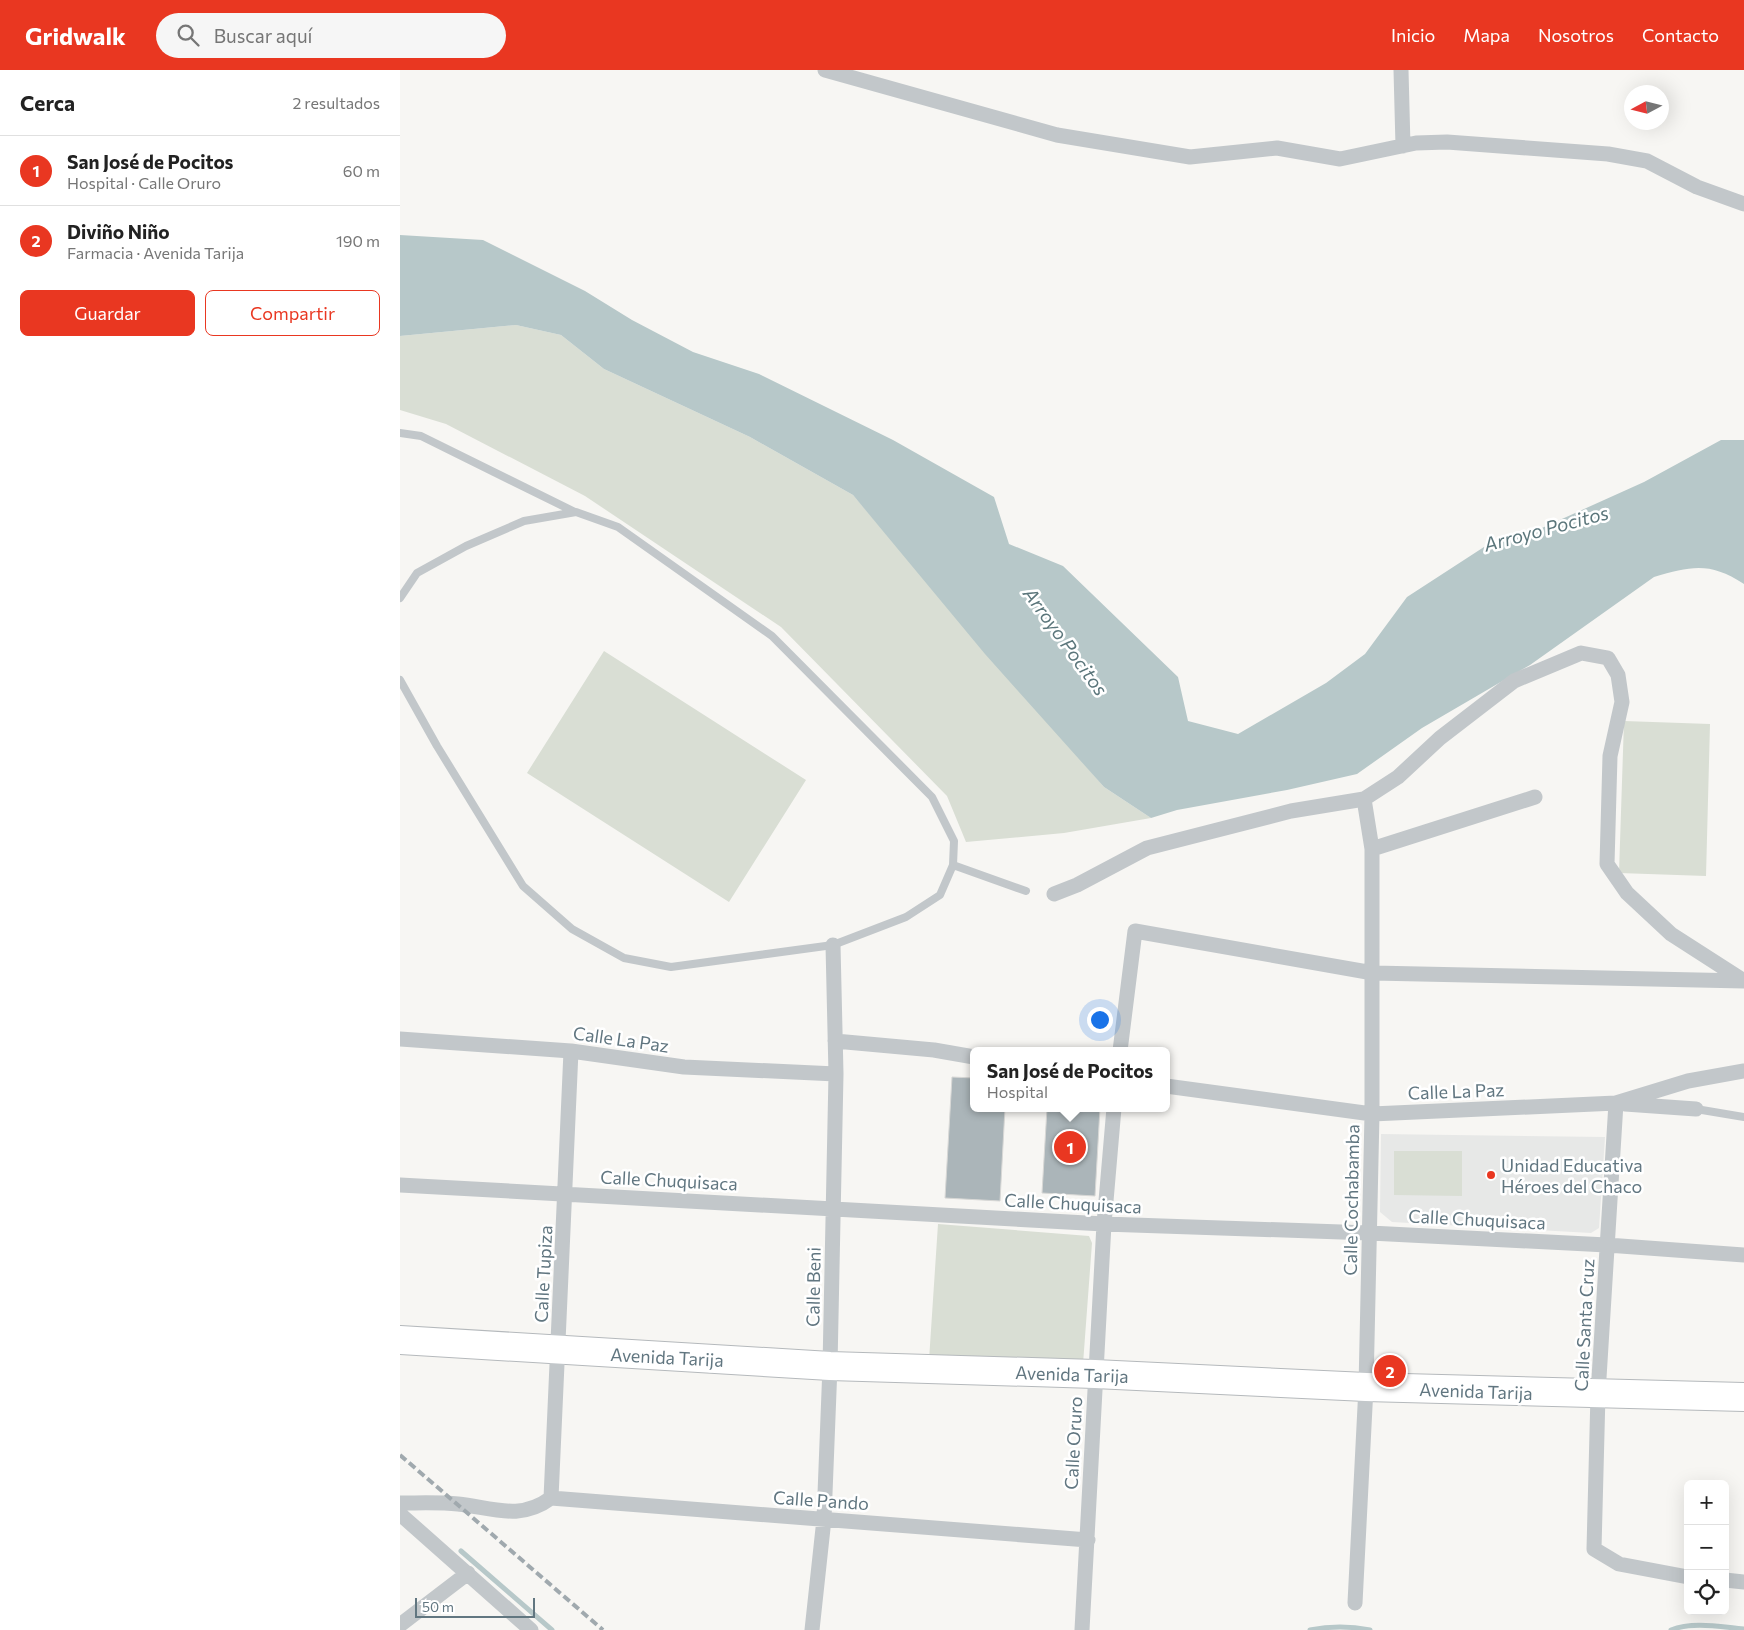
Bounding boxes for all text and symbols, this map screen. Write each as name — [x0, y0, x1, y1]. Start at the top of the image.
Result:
search box — [156, 13, 506, 58]
text: Gridwalk — [25, 21, 126, 50]
icon: search — [174, 21, 202, 49]
text: Buscar aquí — [214, 24, 312, 47]
text: Inicio — [1391, 24, 1435, 46]
text: Mapa — [1463, 24, 1510, 46]
text: Nosotros — [1538, 24, 1614, 46]
text: Contacto — [1642, 24, 1719, 46]
north arrow — [1624, 85, 1669, 130]
text: Cerca — [20, 90, 75, 115]
text: 2 resultados — [292, 93, 380, 112]
text: San José de Pocitos — [67, 150, 233, 173]
text: 1 — [32, 161, 40, 180]
text: 60 m — [343, 161, 380, 180]
text: Hospital · Calle Oruro — [67, 173, 221, 192]
text: Diviño Niño — [67, 220, 170, 243]
text: 2 — [31, 231, 41, 250]
text: 190 m — [336, 231, 380, 250]
text: Farmacia · Avenida Tarija — [67, 243, 244, 262]
button: Guardar — [20, 290, 195, 336]
button: Compartir — [205, 290, 380, 336]
water label: Arroyo Pocitos — [1480, 500, 1611, 556]
water label: Arroyo Pocitos — [1018, 582, 1113, 700]
your location — [1087, 1007, 1113, 1033]
street label: Calle La Paz — [572, 1021, 670, 1057]
popup — [970, 1047, 1170, 1112]
text: San José de Pocitos — [987, 1059, 1153, 1082]
street label: Calle La Paz — [1407, 1078, 1505, 1104]
text: Hospital — [987, 1082, 1048, 1101]
street label: Calle Cochabamba — [1339, 1124, 1363, 1276]
pin: 1 — [1054, 1128, 1086, 1166]
place label: Unidad Educativa Héroes del Chaco — [1501, 1154, 1643, 1197]
street label: Calle Chuquisaca — [600, 1165, 738, 1195]
marker: Unidad Educativa Héroes del Chaco — [1485, 1169, 1497, 1181]
street label: Calle Chuquisaca — [1004, 1188, 1142, 1218]
street label: Calle Chuquisaca — [1408, 1204, 1546, 1234]
street label: Calle Tupiza — [529, 1225, 557, 1323]
street label: Calle Beni — [801, 1247, 825, 1327]
street label: Calle Santa Cruz — [1570, 1258, 1598, 1392]
street label: Avenida Tarija — [610, 1343, 724, 1371]
pin: 2 — [1374, 1352, 1406, 1390]
street label: Avenida Tarija — [1015, 1361, 1129, 1387]
street label: Avenida Tarija — [1419, 1378, 1533, 1404]
street label: Calle Oruro — [1060, 1396, 1086, 1490]
map controls — [1684, 1480, 1729, 1615]
button: + — [1684, 1480, 1729, 1525]
street label: Calle Pando — [772, 1486, 870, 1514]
button: − — [1684, 1525, 1729, 1570]
button: locate — [1684, 1570, 1729, 1615]
scale bar — [415, 1595, 535, 1618]
text: 50 m — [422, 1598, 454, 1615]

